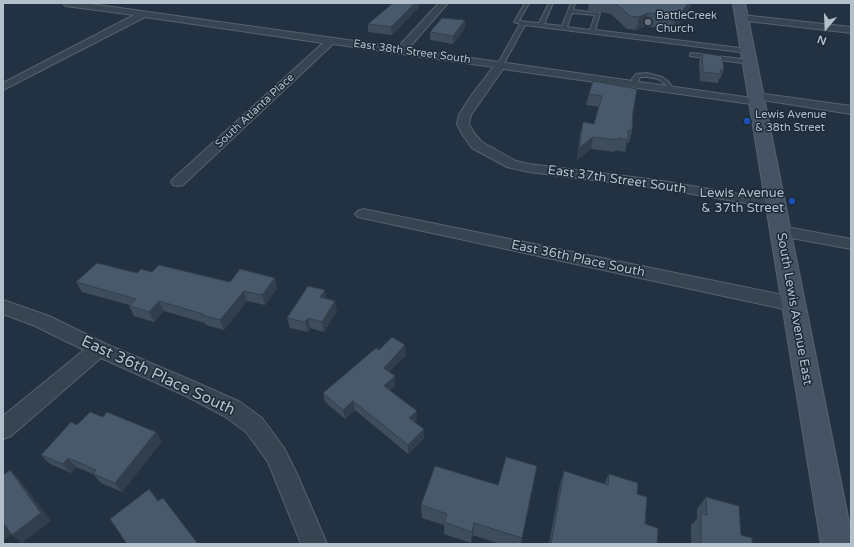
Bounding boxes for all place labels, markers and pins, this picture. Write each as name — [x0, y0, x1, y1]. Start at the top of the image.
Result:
place label: BattleCreek Church — [656, 9, 717, 35]
marker: BattleCreek Church — [643, 17, 653, 27]
place label: Lewis Avenue & 38th Street — [755, 108, 826, 134]
marker: Lewis Avenue & 38th Street — [742, 116, 752, 126]
place label: Lewis Avenue & 37th Street — [700, 186, 784, 217]
marker: Lewis Avenue & 37th Street — [787, 196, 797, 206]

